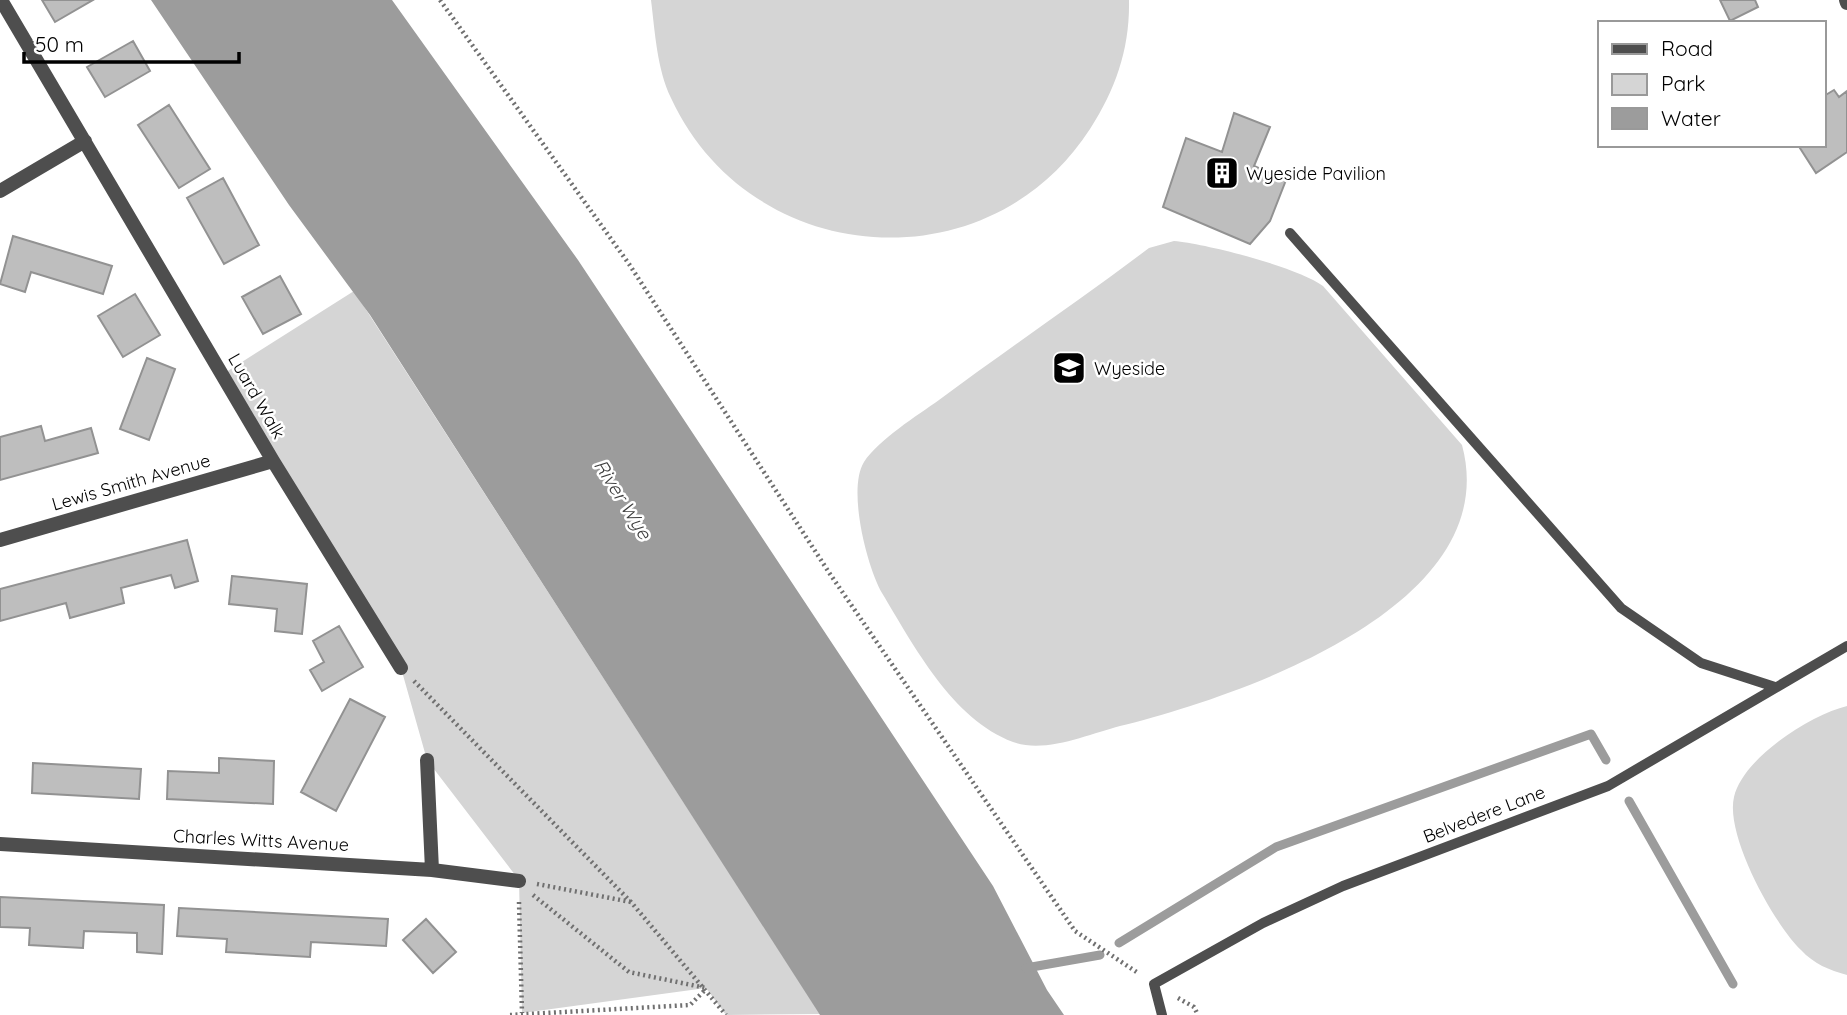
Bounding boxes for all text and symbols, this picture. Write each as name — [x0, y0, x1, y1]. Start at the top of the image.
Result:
scale bar — [24, 21, 240, 65]
legend — [1598, 21, 1826, 147]
text: 50 m — [35, 31, 84, 57]
text: Road — [1661, 35, 1713, 61]
text: Park — [1661, 70, 1705, 96]
text: Water — [1661, 105, 1721, 131]
building icon: Wyeside Pavilion — [1203, 154, 1241, 192]
place label: Wyeside Pavilion — [1246, 162, 1386, 185]
street label: Luard Walk — [223, 349, 291, 443]
school or university icon: Wyeside — [1050, 349, 1088, 387]
place label: Wyeside — [1094, 357, 1165, 380]
street label: Lewis Smith Avenue — [49, 448, 213, 516]
water label: River Wye — [589, 455, 658, 544]
street label: Belvedere Lane — [1420, 780, 1548, 848]
street label: Charles Witts Avenue — [173, 824, 349, 856]

